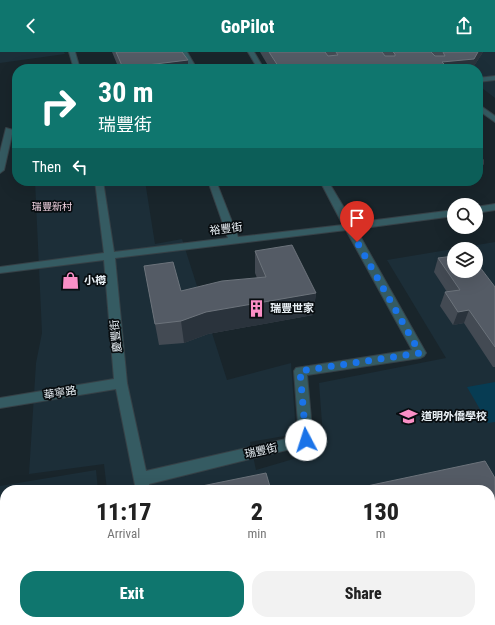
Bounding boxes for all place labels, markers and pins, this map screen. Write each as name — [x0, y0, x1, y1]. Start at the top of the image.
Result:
pin — [340, 201, 374, 242]
shop icon: 小樽 — [61, 270, 81, 290]
place label: 小樽 — [84, 274, 106, 287]
building icon: 瑞豐世家 — [247, 298, 267, 318]
place label: 瑞豐世家 — [270, 302, 314, 315]
school or university icon: 道明外僑學校 — [398, 406, 418, 426]
place label: 道明外僑學校 — [421, 410, 487, 423]

